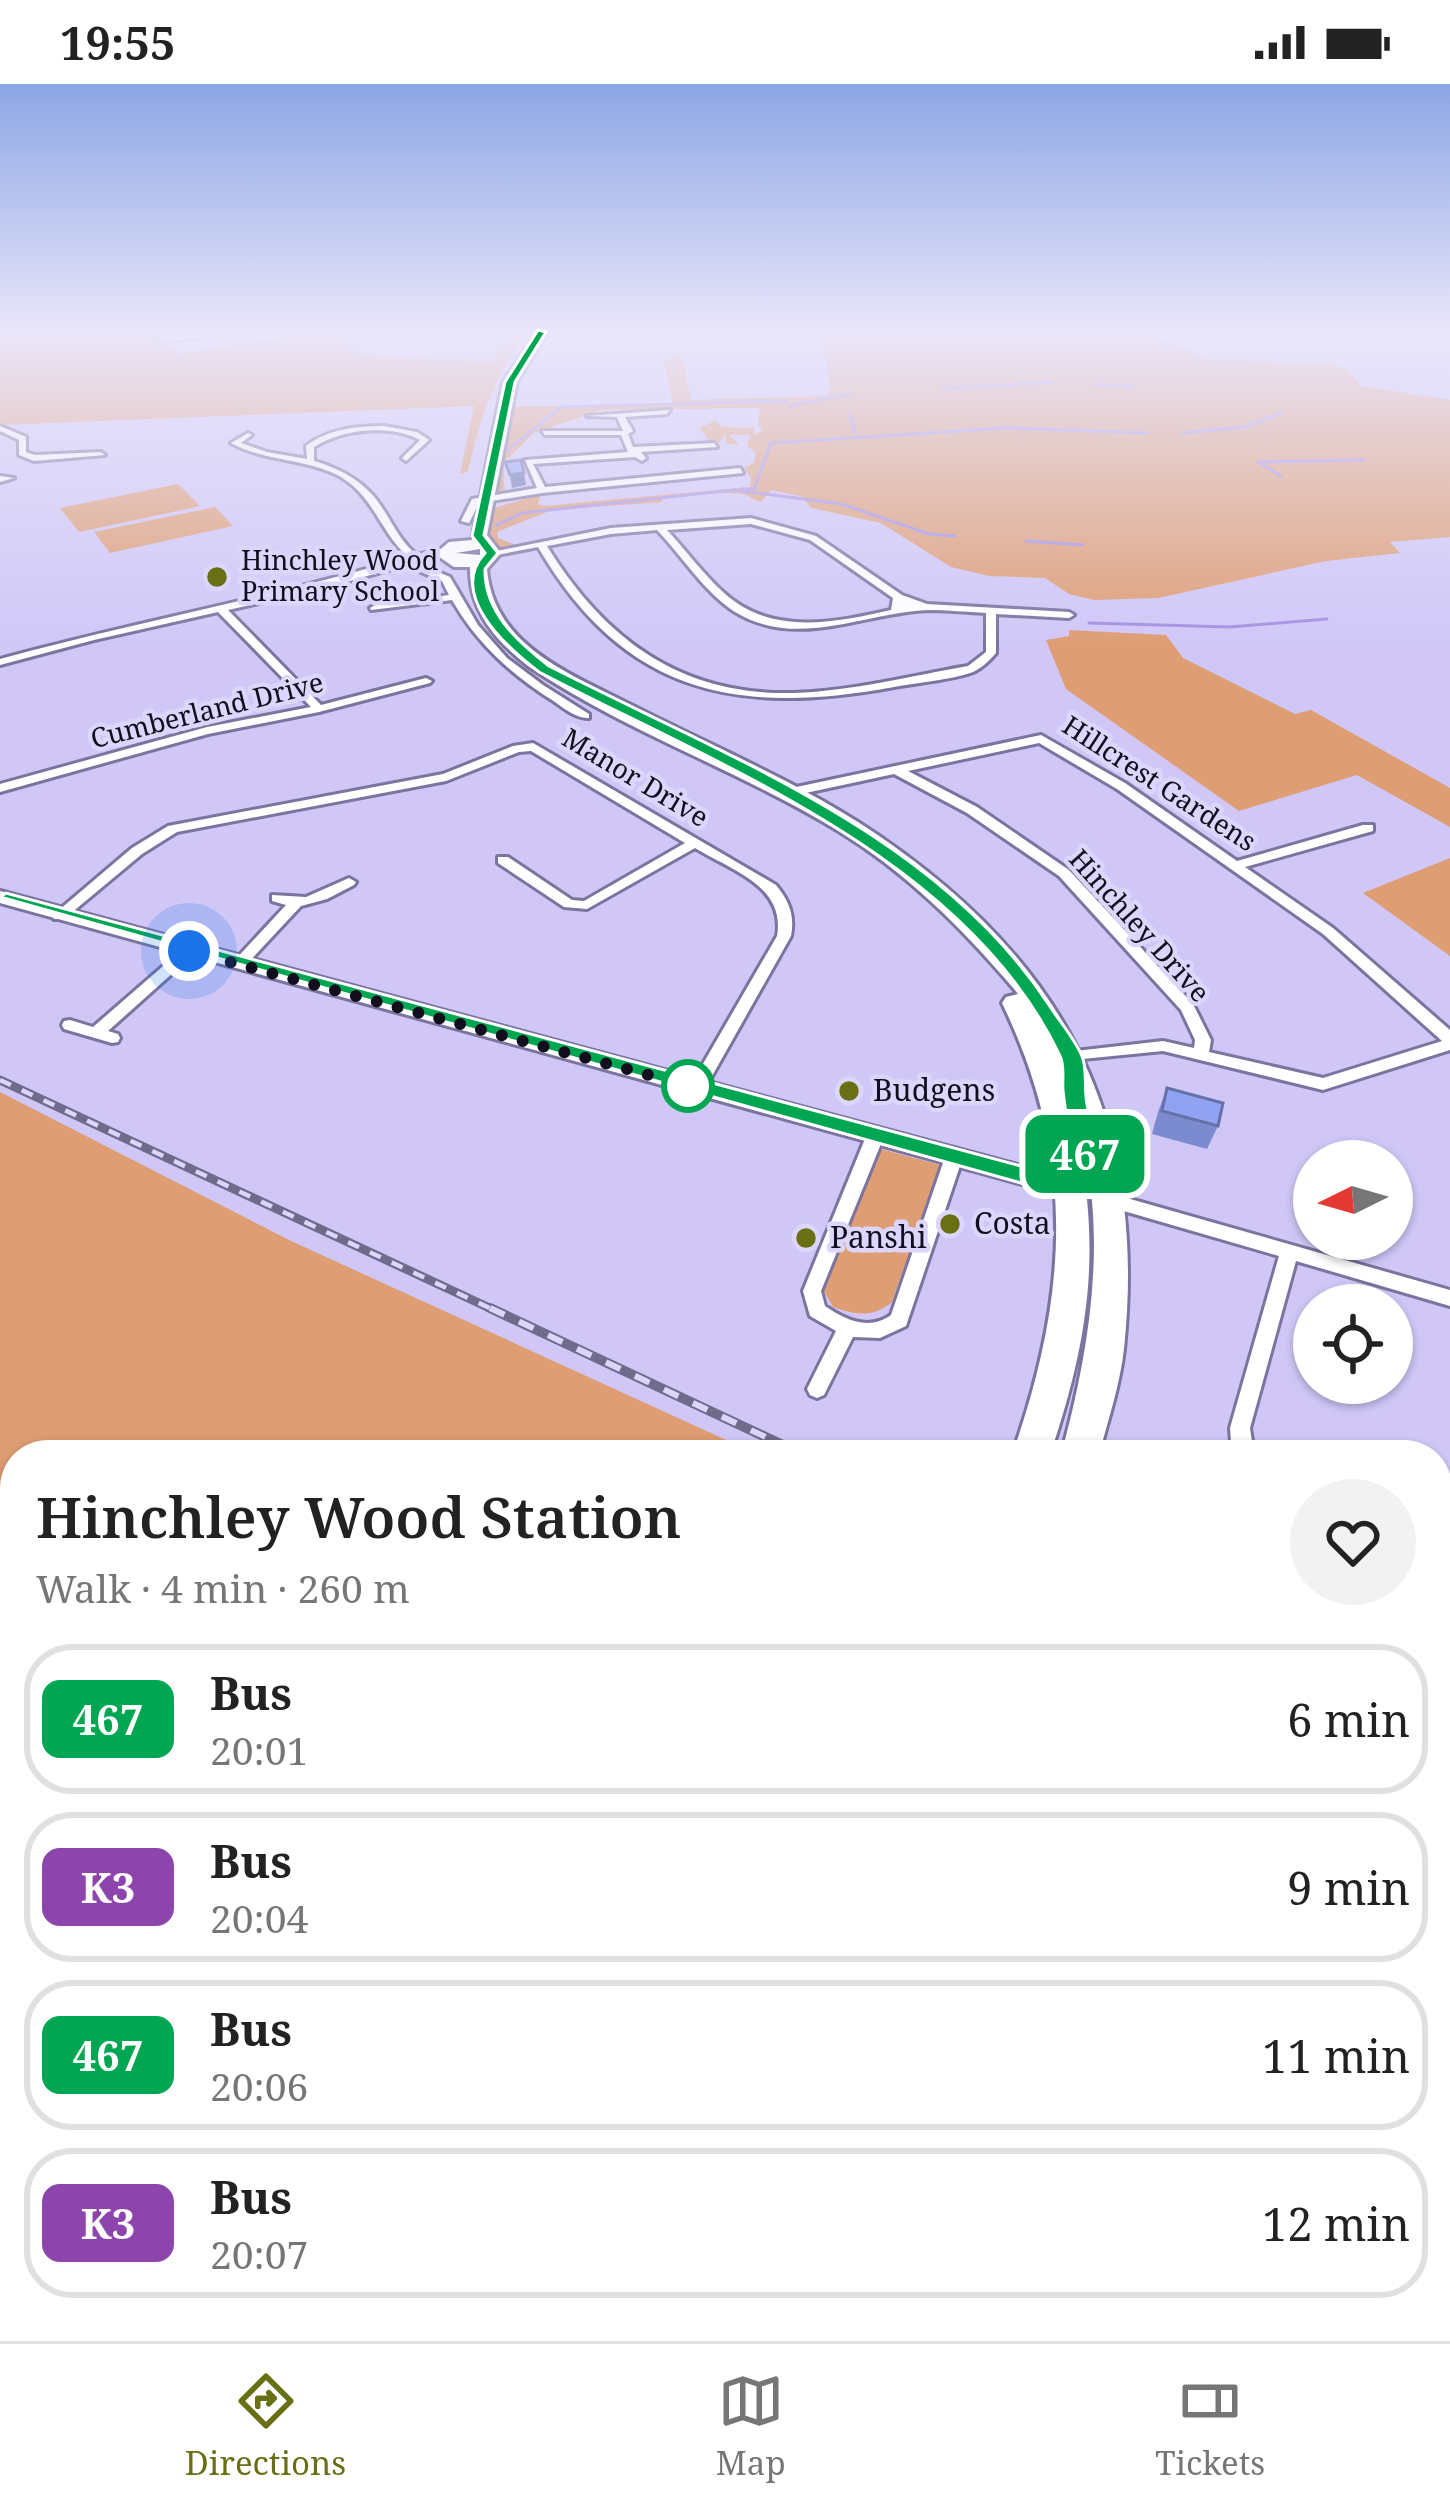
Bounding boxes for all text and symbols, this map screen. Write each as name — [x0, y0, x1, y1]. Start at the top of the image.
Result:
text: 19:55 — [60, 12, 175, 73]
place label: Hinchley Wood Primary School — [241, 541, 440, 609]
marker: Hinchley Wood Primary School — [204, 564, 230, 590]
street label: Cumberland Drive — [86, 663, 327, 756]
street label: Hillcrest Gardens — [1056, 706, 1264, 859]
street label: Manor Drive — [556, 719, 716, 835]
street label: Hinchley Drive — [1061, 841, 1219, 1009]
your location — [159, 921, 219, 981]
unlabelled marker — [663, 1061, 713, 1111]
place label: Budgens — [873, 1069, 995, 1110]
marker: Budgens — [836, 1078, 862, 1104]
line badge: 467 — [1016, 1115, 1154, 1193]
text: 467 — [1049, 1125, 1121, 1182]
north arrow — [1293, 1140, 1413, 1260]
map controls — [1293, 1140, 1413, 1404]
place label: Costa — [974, 1202, 1051, 1243]
marker: Costa — [937, 1211, 963, 1237]
place label: Panshi — [830, 1216, 927, 1257]
marker: Panshi — [793, 1225, 819, 1251]
button: locate — [1293, 1284, 1413, 1404]
text: Hinchley Wood Station — [36, 1477, 681, 1555]
button: heart — [1290, 1479, 1416, 1605]
text: Walk · 4 min · 260 m — [36, 1561, 410, 1614]
text: Bus — [210, 1662, 292, 1723]
text: 6 min — [1287, 1689, 1410, 1750]
text: 467 — [72, 1690, 144, 1747]
text: 20:01 — [210, 1723, 308, 1776]
text: Bus — [210, 1830, 292, 1891]
text: 9 min — [1287, 1857, 1410, 1918]
text: K3 — [81, 1858, 135, 1915]
text: 20:04 — [210, 1891, 308, 1944]
text: Bus — [210, 1998, 292, 2059]
text: 11 min — [1262, 2025, 1410, 2086]
text: 467 — [72, 2026, 144, 2083]
text: 20:06 — [210, 2059, 308, 2112]
text: Bus — [210, 2166, 292, 2227]
text: 12 min — [1262, 2193, 1410, 2254]
text: K3 — [81, 2194, 135, 2251]
text: 20:07 — [210, 2227, 308, 2280]
tab: Directions — [185, 2368, 346, 2485]
tab: Map — [716, 2368, 786, 2485]
tab: Tickets — [1155, 2368, 1265, 2485]

